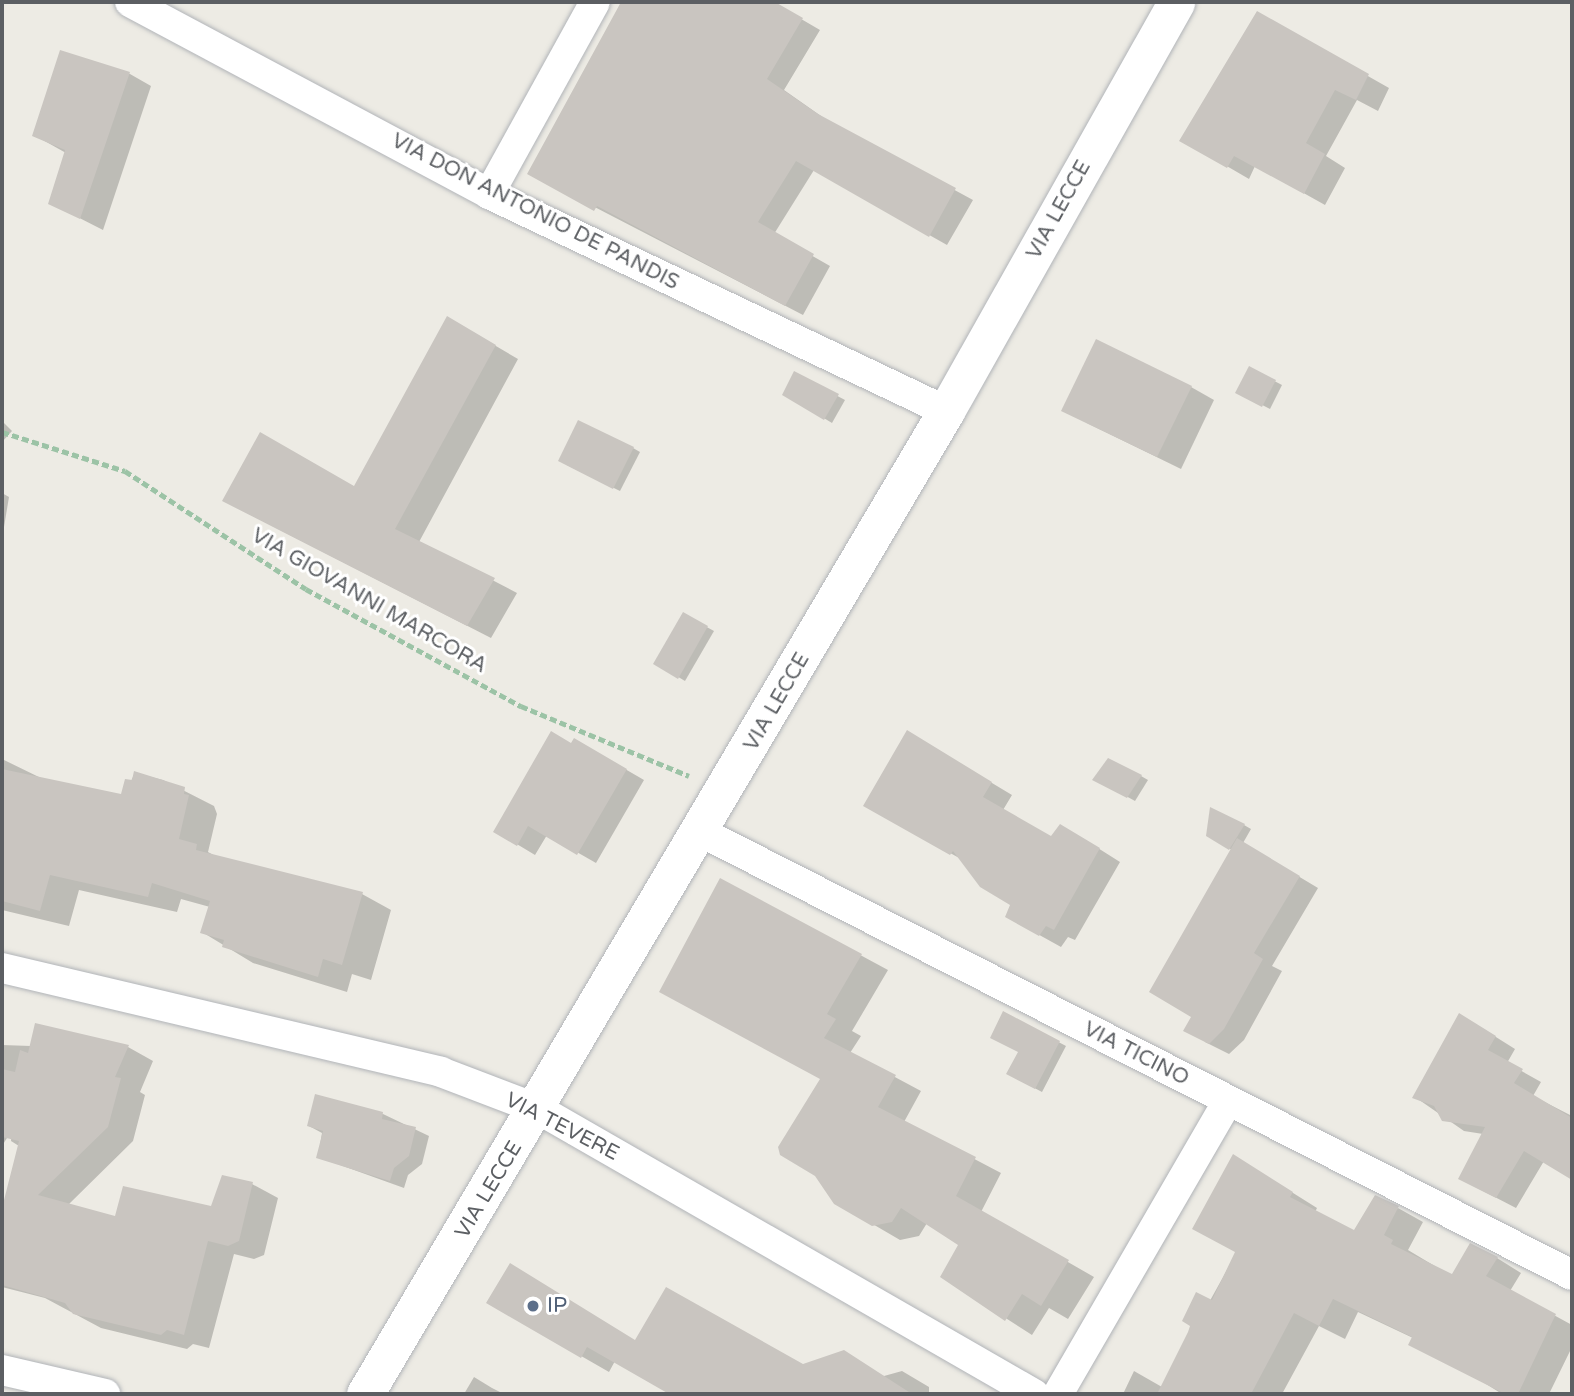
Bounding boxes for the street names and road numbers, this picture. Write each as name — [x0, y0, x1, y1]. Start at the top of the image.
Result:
street label: VIA DON ANTONIO DE PANDIS — [387, 128, 683, 296]
street label: VIA LECCE — [1022, 156, 1096, 264]
street label: VIA GIOVANNI MARCORA — [247, 523, 491, 679]
street label: VIA LECCE — [739, 648, 815, 756]
street label: VIA TICINO — [1079, 1017, 1193, 1091]
street label: VIA TEVERE — [501, 1088, 623, 1166]
street label: VIA LECCE — [450, 1137, 528, 1243]

